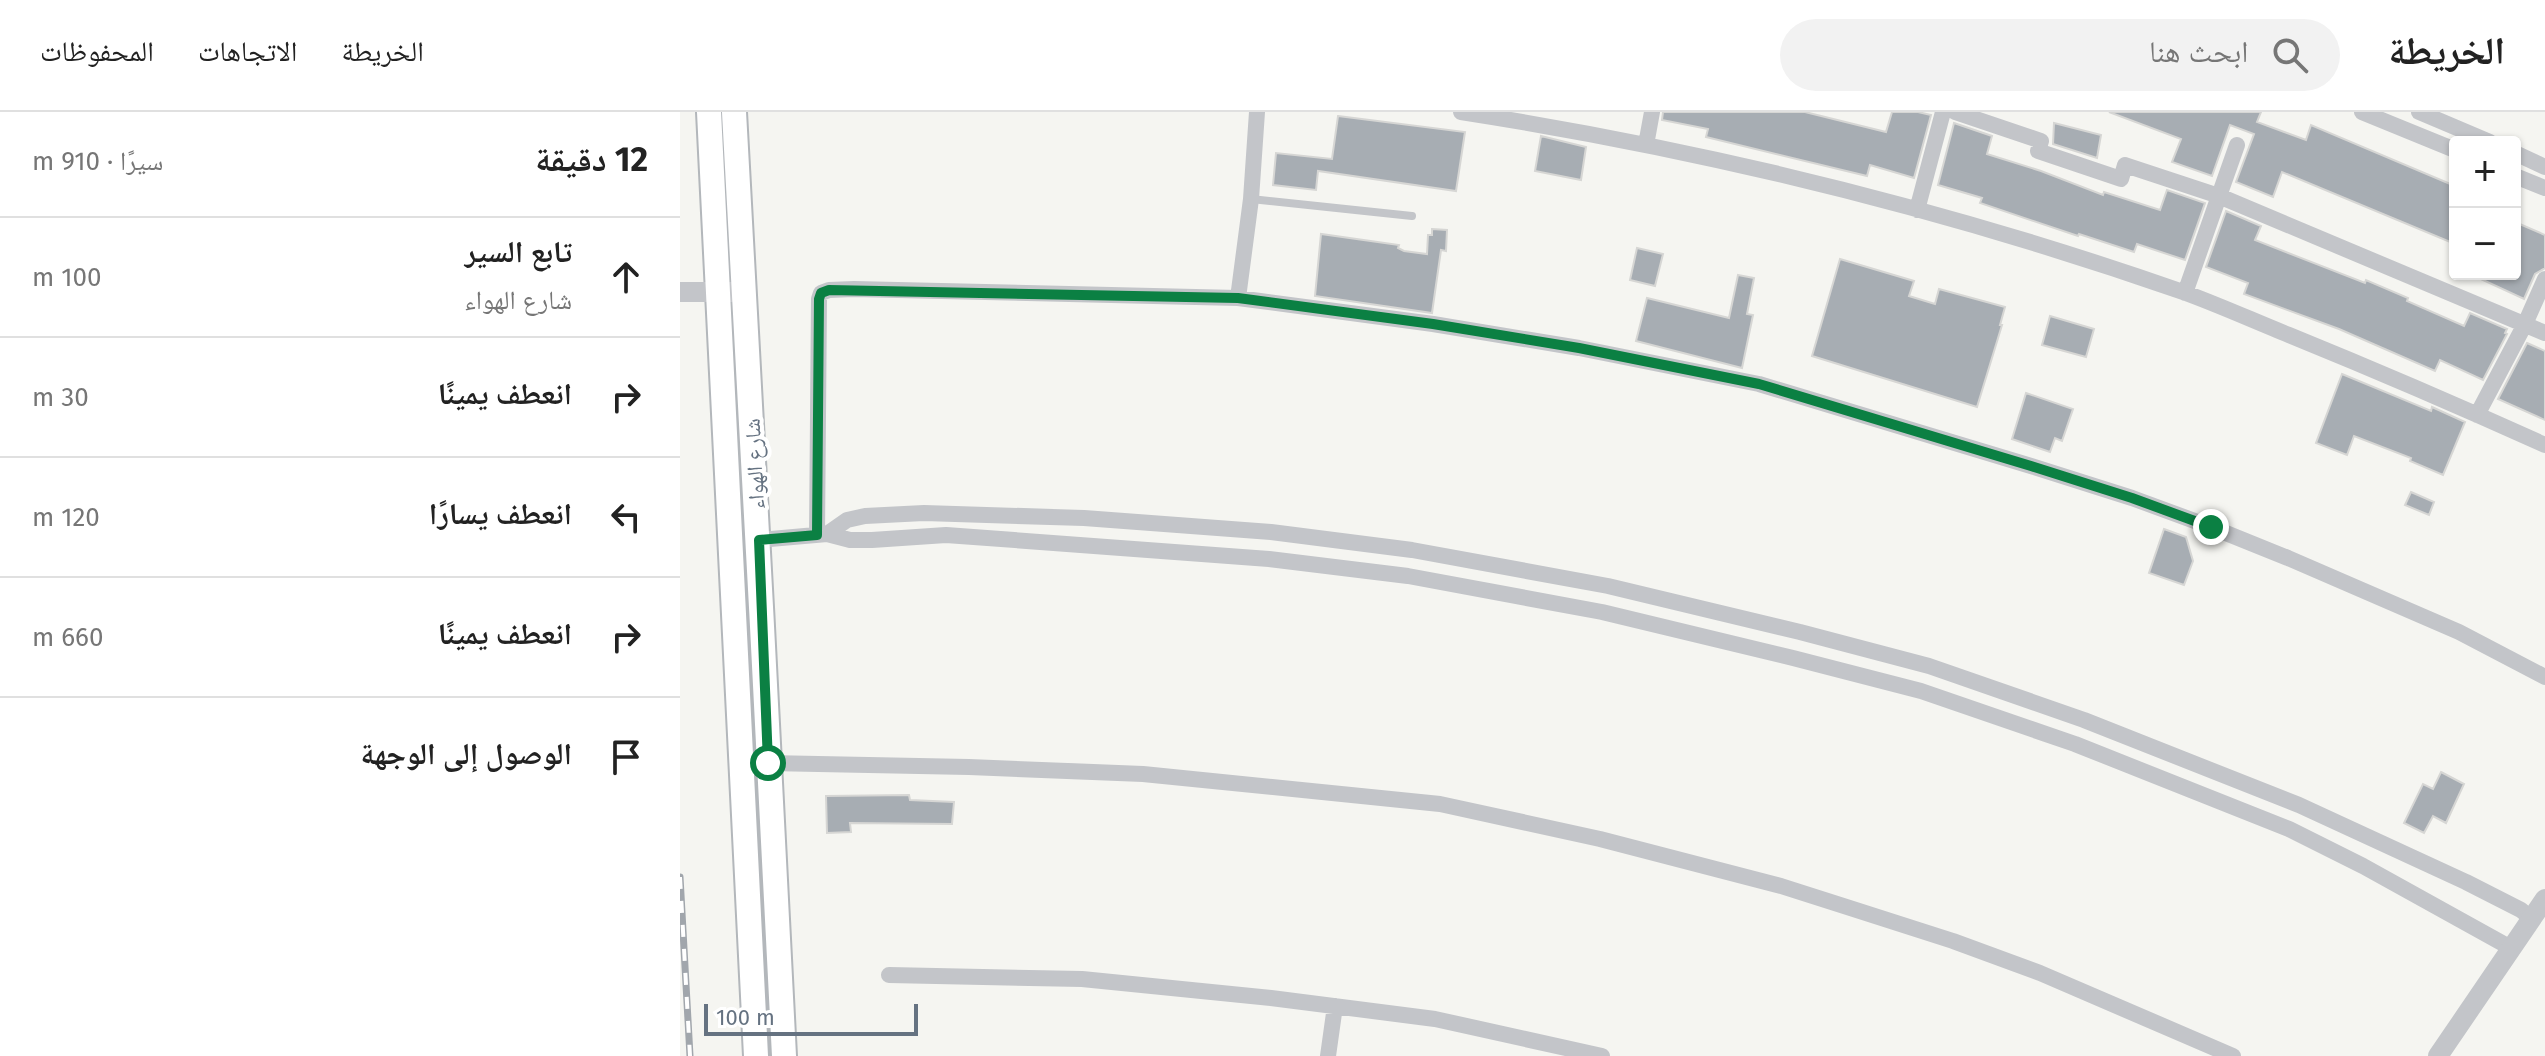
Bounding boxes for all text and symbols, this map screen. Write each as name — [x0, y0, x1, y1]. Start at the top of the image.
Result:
search box — [1780, 19, 2340, 91]
text: الخريطة — [2388, 28, 2505, 74]
icon: search — [2268, 33, 2312, 77]
text: ابحث هنا — [2149, 34, 2248, 70]
text: المحفوظات — [40, 35, 154, 68]
text: الاتجاهات — [198, 35, 297, 68]
text: الخريطة — [341, 35, 424, 68]
map controls — [2449, 136, 2521, 280]
button: + — [2449, 136, 2521, 208]
text: 12 دقيقة — [535, 139, 648, 180]
text: سيرًا · 910 m — [32, 146, 163, 177]
button: − — [2449, 208, 2521, 280]
text: تابع السير — [465, 234, 572, 270]
icon: ahead — [604, 255, 648, 299]
text: 100 m — [32, 262, 101, 293]
text: شارع الهواء — [464, 285, 572, 316]
icon: right — [604, 375, 648, 419]
text: انعطف يمينًا — [438, 376, 572, 412]
text: 30 m — [32, 382, 89, 413]
street label: شارع الهواء — [739, 418, 770, 510]
icon: left — [604, 495, 648, 539]
text: انعطف يسارًا — [429, 496, 572, 532]
text: 120 m — [32, 502, 100, 533]
route end — [2193, 509, 2229, 545]
icon: right — [604, 615, 648, 659]
text: انعطف يمينًا — [438, 616, 572, 652]
text: 660 m — [32, 622, 103, 653]
icon: arrive — [604, 735, 648, 779]
text: الوصول إلى الوجهة — [361, 736, 572, 772]
route start — [750, 745, 786, 781]
scale bar — [704, 1000, 918, 1036]
text: 100 m — [716, 1004, 775, 1031]

